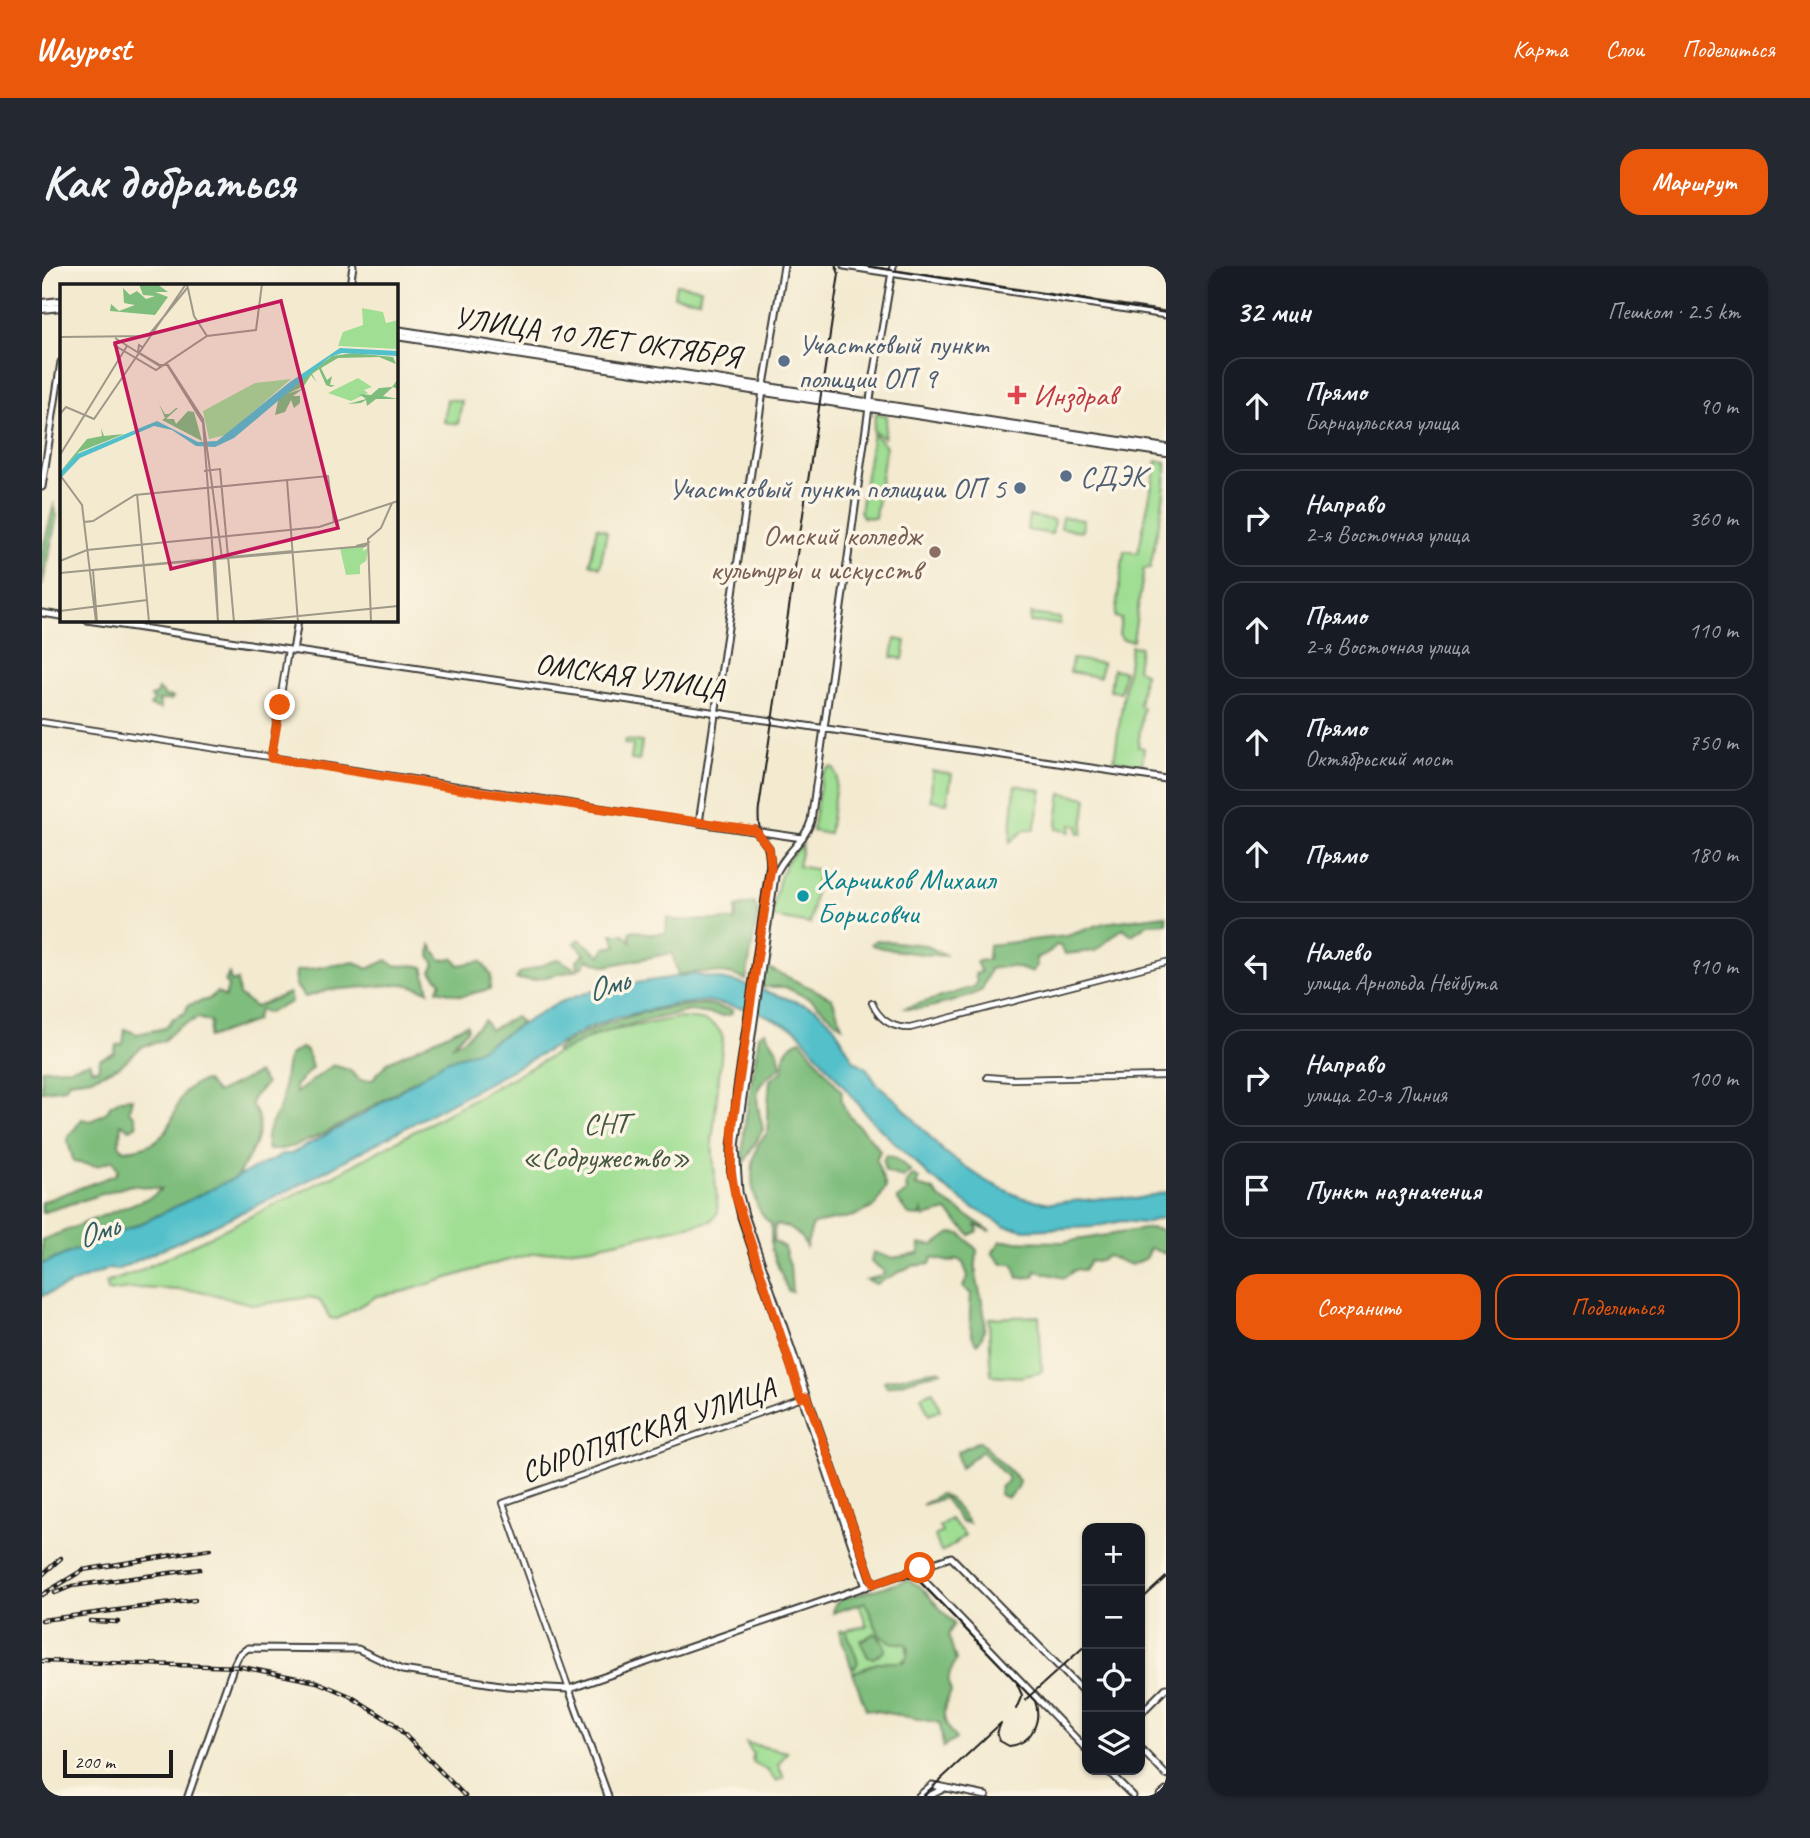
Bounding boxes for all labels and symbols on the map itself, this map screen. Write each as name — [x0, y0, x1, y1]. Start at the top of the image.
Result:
inset map — [60, 284, 397, 621]
street label: УЛИЦА 10 ЛЕТ ОКТЯБРЯ — [451, 298, 747, 377]
place label: Участковый пункт полиции ОП 9 — [798, 325, 990, 397]
marker: Участковый пункт полиции ОП 9 — [776, 353, 792, 369]
place label: Инздрав — [1033, 376, 1122, 414]
marker: Инздрав — [1007, 385, 1027, 405]
place label: СДЭК — [1080, 457, 1152, 495]
marker: СДЭК — [1058, 468, 1074, 484]
place label: Участковый пункт полиции ОП 5 — [668, 469, 1007, 507]
marker: Участковый пункт полиции ОП 5 — [1012, 480, 1028, 496]
place label: Омский колледж культуры и искусств — [710, 516, 927, 588]
marker: Омский колледж культуры и искусств — [927, 544, 943, 560]
street label: ОМСКАЯ УЛИЦА — [533, 644, 728, 708]
route end — [264, 689, 295, 720]
place label: Харчиков Михаил Борисовчи — [817, 860, 998, 932]
marker: Харчиков Михаил Борисовчи — [795, 888, 811, 904]
water label: Омь — [581, 958, 637, 1011]
park label: СНТ «Содружество» — [522, 1104, 690, 1176]
water label: Омь — [71, 1204, 128, 1258]
street label: СЫРОПЯТСКАЯ УЛИЦА — [516, 1368, 782, 1491]
route start — [904, 1552, 935, 1583]
scale bar — [63, 1747, 173, 1779]

